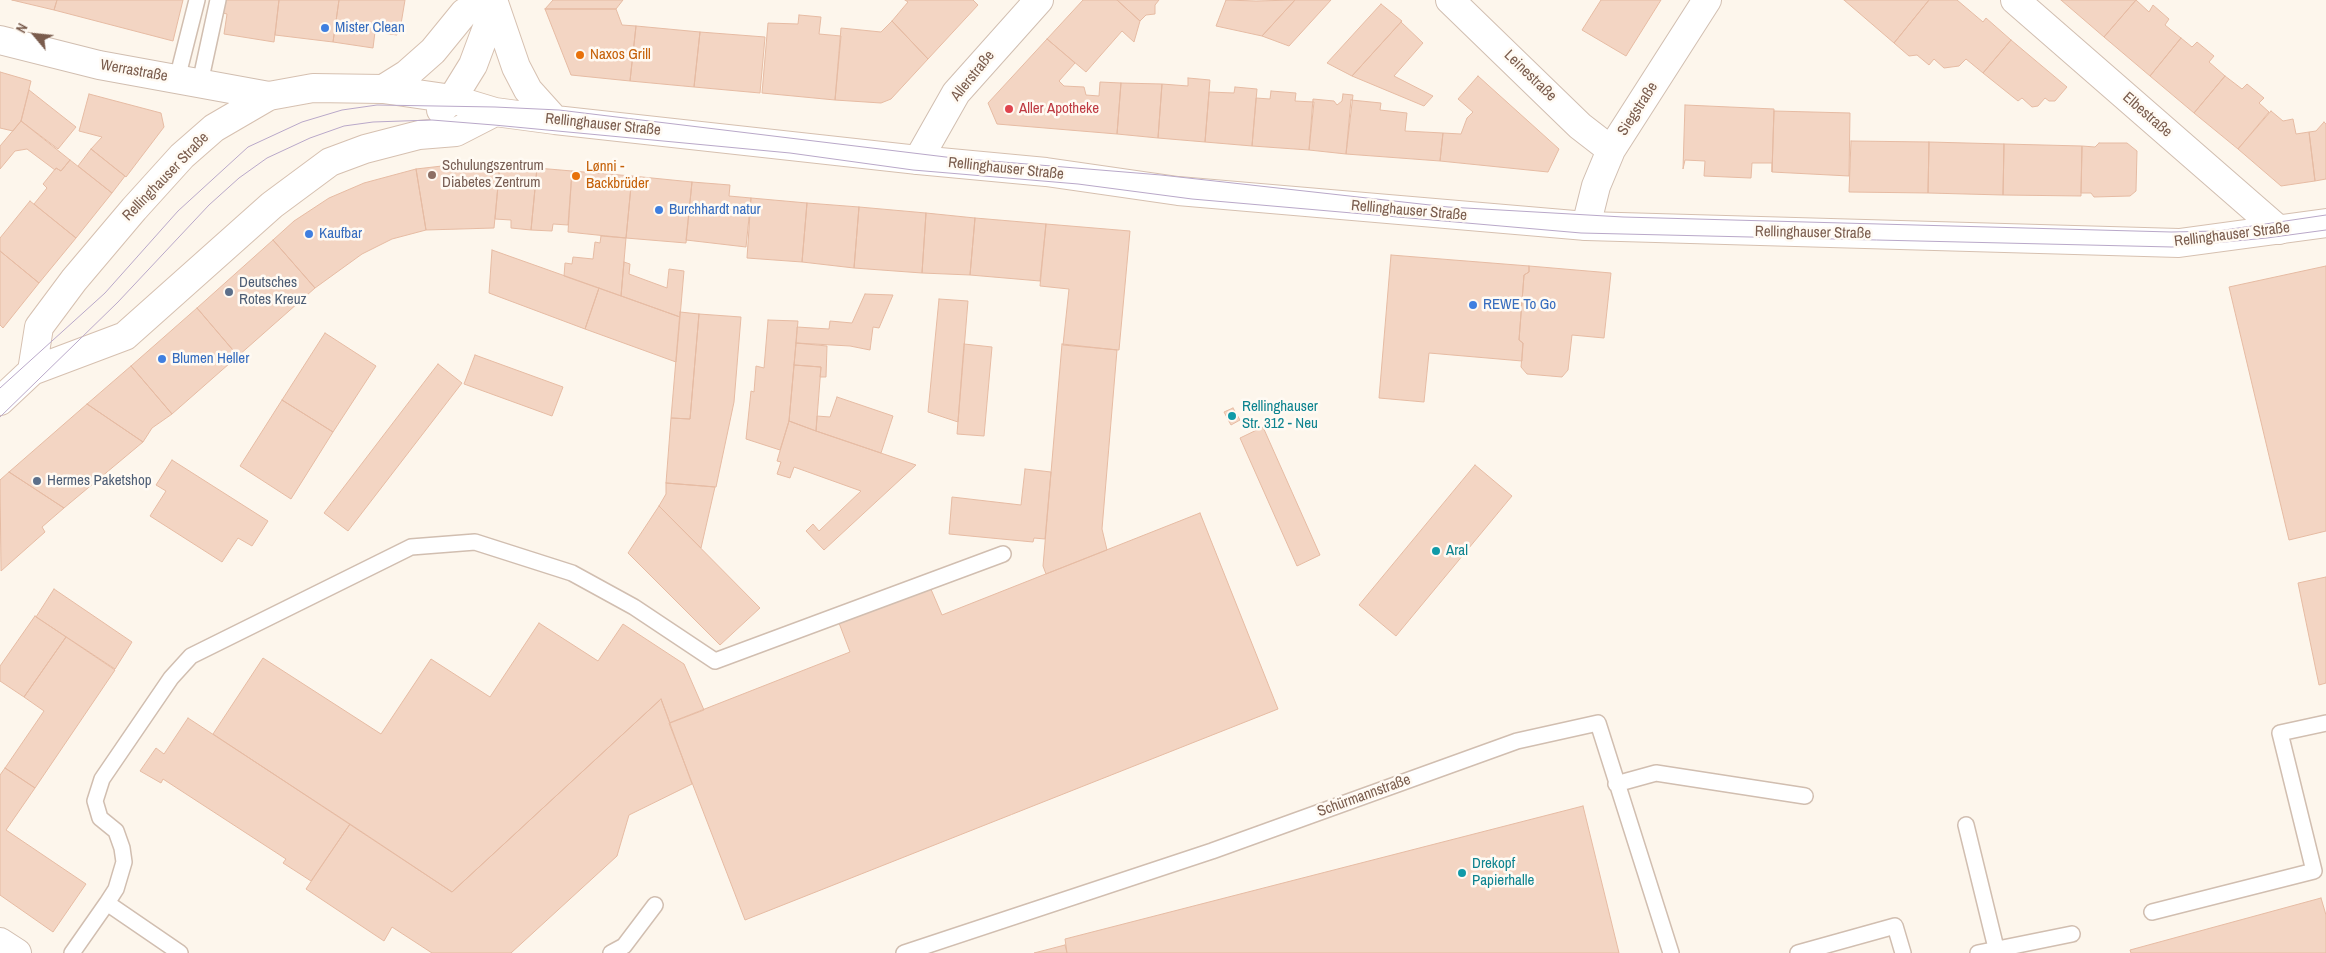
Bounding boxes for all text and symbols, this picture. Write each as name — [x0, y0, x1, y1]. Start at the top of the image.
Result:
north arrow — [10, 10, 60, 60]
place label: Mister Clean — [335, 19, 405, 37]
text: N — [12, 20, 32, 36]
marker: Mister Clean — [319, 22, 331, 34]
place label: Naxos Grill — [590, 46, 651, 64]
street label: Allerstraße — [947, 47, 999, 105]
street label: Leinestraße — [1500, 47, 1560, 105]
marker: Naxos Grill — [574, 49, 586, 61]
street label: Werrastraße — [99, 56, 169, 86]
street label: Siegstraße — [1614, 79, 1662, 139]
street label: Elbestraße — [2119, 89, 2175, 141]
place label: Aller Apotheke — [1019, 100, 1099, 118]
marker: Aller Apotheke — [1003, 103, 1015, 115]
street label: Rellinghauser Straße — [544, 110, 662, 140]
street label: Rellinghauser Straße — [119, 129, 213, 225]
street label: Rellinghauser Straße — [947, 154, 1065, 184]
place label: Schulungszentrum Diabetes Zentrum — [442, 157, 544, 192]
place label: Lønni - Backbrüder — [586, 158, 649, 193]
marker: Schulungszentrum Diabetes Zentrum — [426, 169, 438, 181]
marker: Lønni - Backbrüder — [570, 170, 582, 182]
street label: Rellinghauser Straße — [1350, 197, 1468, 225]
place label: Burchhardt natur — [669, 201, 761, 219]
marker: Burchhardt natur — [653, 204, 665, 216]
street label: Rellinghauser Straße — [2173, 219, 2291, 251]
street label: Rellinghauser Straße — [1755, 223, 1871, 243]
place label: Kaufbar — [319, 225, 362, 243]
marker: Kaufbar — [303, 228, 315, 240]
place label: Deutsches Rotes Kreuz — [239, 274, 307, 309]
marker: Deutsches Rotes Kreuz — [223, 286, 235, 298]
place label: REWE To Go — [1483, 296, 1556, 314]
marker: REWE To Go — [1467, 299, 1479, 311]
place label: Blumen Heller — [172, 350, 249, 368]
marker: Blumen Heller — [156, 353, 168, 365]
place label: Rellinghauser Str. 312 - Neu — [1242, 398, 1318, 433]
marker: Rellinghauser Str. 312 - Neu — [1226, 410, 1238, 422]
place label: Hermes Paketshop — [47, 472, 152, 490]
marker: Hermes Paketshop — [31, 475, 43, 487]
place label: Aral — [1446, 542, 1468, 560]
marker: Aral — [1430, 545, 1442, 557]
street label: Schürmannstraße — [1315, 771, 1413, 821]
place label: Drekopf Papierhalle — [1472, 855, 1534, 890]
marker: Drekopf Papierhalle — [1456, 867, 1468, 879]

